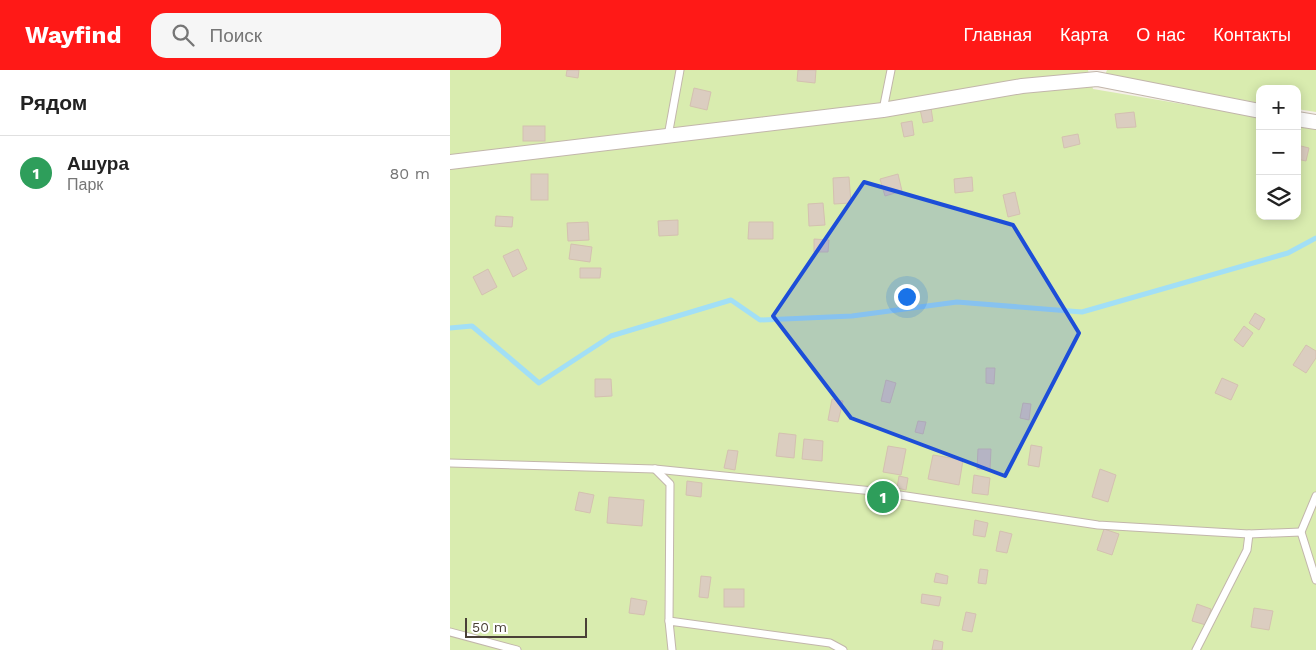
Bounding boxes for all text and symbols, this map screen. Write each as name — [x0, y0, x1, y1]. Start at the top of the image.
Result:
search box — [151, 13, 501, 58]
text: Wayfind — [25, 21, 121, 49]
icon: search — [169, 21, 197, 49]
text: Поиск — [209, 24, 262, 47]
text: Главная — [963, 24, 1032, 45]
text: Карта — [1060, 24, 1108, 45]
text: О нас — [1136, 24, 1185, 45]
text: Контакты — [1213, 24, 1291, 45]
map controls — [1256, 85, 1301, 220]
button: + — [1256, 85, 1301, 130]
text: Рядом — [20, 90, 87, 115]
button: − — [1256, 130, 1301, 175]
text: Ашура — [67, 152, 129, 175]
text: 1 — [33, 164, 39, 183]
text: 80 m — [389, 164, 430, 183]
text: Парк — [67, 175, 103, 194]
button: layers — [1256, 175, 1301, 220]
your location — [894, 284, 920, 310]
pin: 1 — [867, 478, 899, 516]
scale bar — [465, 615, 588, 638]
text: 50 m — [472, 619, 507, 635]

